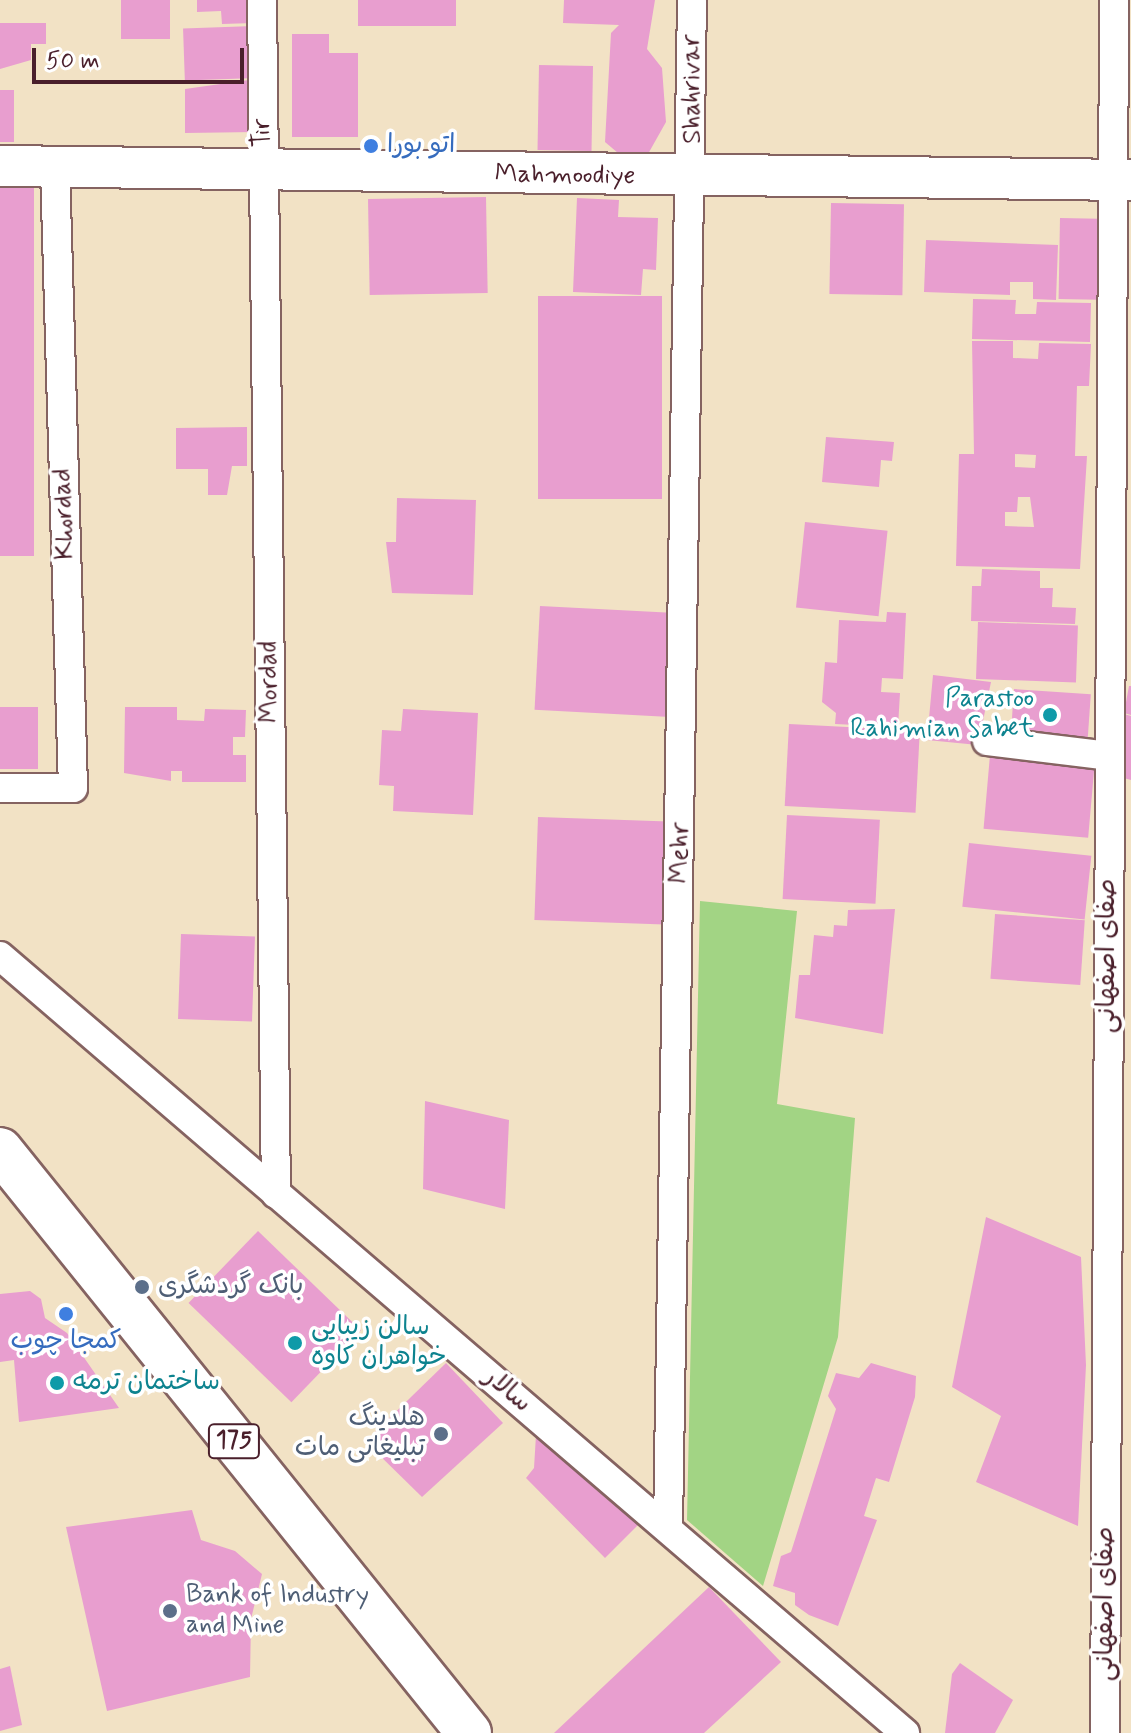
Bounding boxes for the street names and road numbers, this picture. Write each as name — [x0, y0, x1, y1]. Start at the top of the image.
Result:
street label: Shahrivar — [676, 34, 710, 144]
street label: Tir — [247, 118, 279, 148]
street label: Mahmoodiye — [494, 159, 636, 193]
street label: Khordad — [48, 468, 82, 560]
street label: Mordad — [254, 641, 286, 723]
street label: Mehr — [665, 822, 697, 884]
street label: صفای اصفهانی — [1092, 879, 1124, 1033]
street label: سالار — [477, 1362, 537, 1420]
road number: 175 — [206, 1421, 262, 1461]
street label: صفای اصفهانی — [1090, 1527, 1122, 1681]

